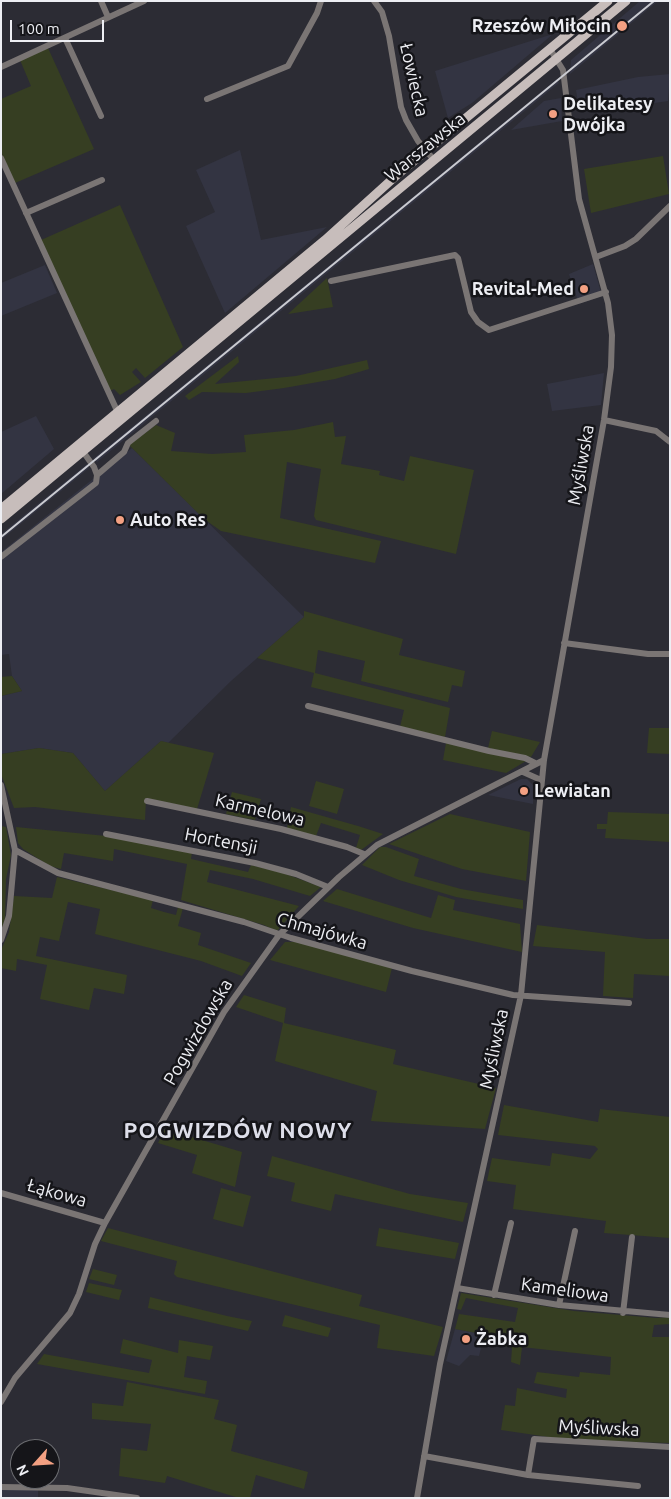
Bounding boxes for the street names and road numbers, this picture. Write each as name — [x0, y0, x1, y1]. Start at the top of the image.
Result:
street label: Łowiecka — [395, 41, 433, 119]
street label: Warszawska — [380, 108, 470, 186]
street label: Myśliwska — [563, 423, 599, 507]
street label: Karmelowa — [213, 789, 307, 831]
street label: Hortensji — [183, 823, 259, 859]
street label: Chmajówka — [274, 908, 370, 954]
street label: Pogwizdowska — [159, 975, 237, 1089]
street label: Myśliwska — [475, 1007, 513, 1091]
street label: Łąkowa — [25, 1174, 89, 1212]
street label: Kameliowa — [520, 1273, 610, 1307]
street label: Myśliwska — [558, 1415, 640, 1441]

